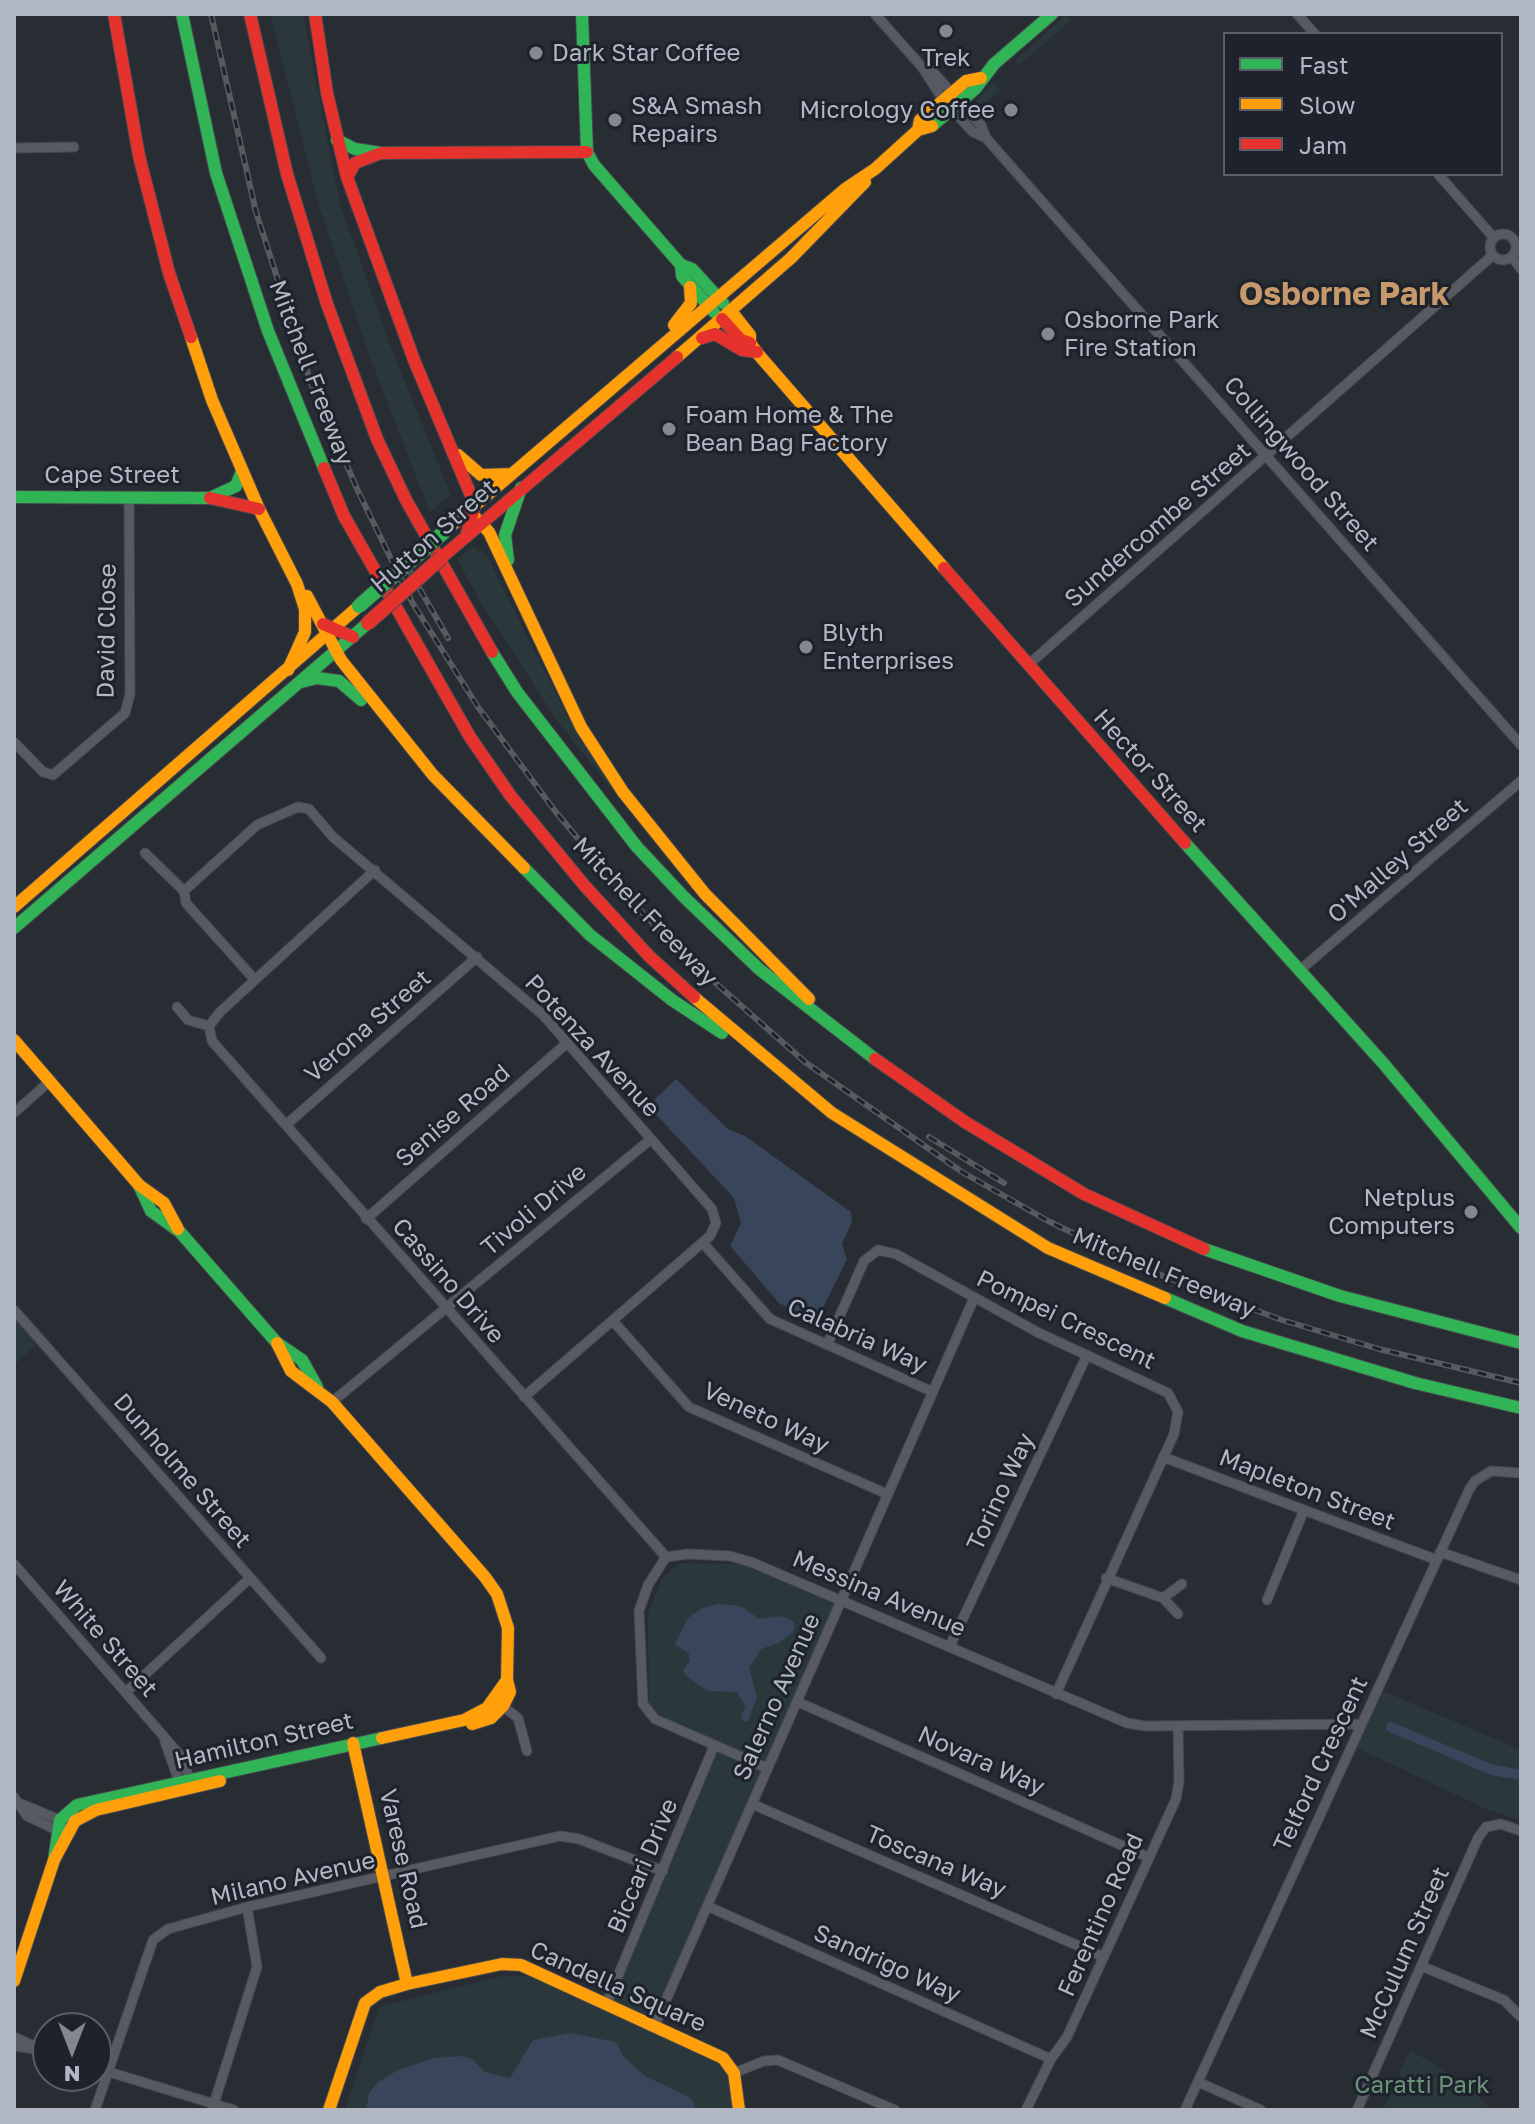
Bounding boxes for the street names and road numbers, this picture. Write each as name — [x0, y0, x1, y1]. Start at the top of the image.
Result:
street label: Mitchell Freeway — [262, 276, 360, 470]
street label: Collingwood Street — [1217, 371, 1385, 557]
street label: Sundercombe Street — [1059, 436, 1257, 614]
street label: Cape Street — [44, 461, 180, 489]
street label: Hutton Street — [365, 473, 503, 599]
street label: David Close — [91, 563, 123, 699]
street label: Hector Street — [1087, 704, 1213, 838]
street label: O'Malley Street — [1322, 792, 1474, 930]
street label: Mitchell Freeway — [566, 831, 724, 993]
street label: Verona Street — [299, 963, 437, 1089]
street label: Potenza Avenue — [518, 969, 666, 1123]
street label: Senise Road — [390, 1059, 516, 1173]
street label: Tivoli Drive — [476, 1158, 592, 1262]
street label: Cassino Drive — [386, 1213, 510, 1349]
street label: Mitchell Freeway — [1068, 1221, 1260, 1325]
street label: Pompei Crescent — [972, 1264, 1160, 1376]
street label: Calabria Way — [783, 1292, 931, 1380]
street label: Veneto Way — [698, 1376, 834, 1460]
street label: Dunholme Street — [107, 1388, 257, 1554]
street label: Torino Way — [961, 1429, 1041, 1555]
street label: Mapleton Street — [1215, 1443, 1399, 1537]
street label: Messina Avenue — [788, 1545, 970, 1643]
street label: White Street — [47, 1575, 163, 1703]
street label: Salerno Avenue — [727, 1609, 827, 1785]
street label: Telford Crescent — [1268, 1672, 1374, 1856]
street label: Hamilton Street — [172, 1706, 356, 1776]
street label: Novara Way — [913, 1720, 1049, 1802]
street label: Varese Road — [373, 1786, 433, 1932]
street label: Biccari Drive — [602, 1794, 684, 1938]
street label: Toscana Way — [862, 1820, 1010, 1904]
street label: Ferentino Road — [1052, 1829, 1150, 2001]
street label: Milano Avenue — [208, 1846, 378, 1912]
street label: McCulum Street — [1354, 1863, 1456, 2043]
street label: Sandrigo Way — [809, 1919, 965, 2009]
street label: Candella Square — [526, 1935, 710, 2039]

